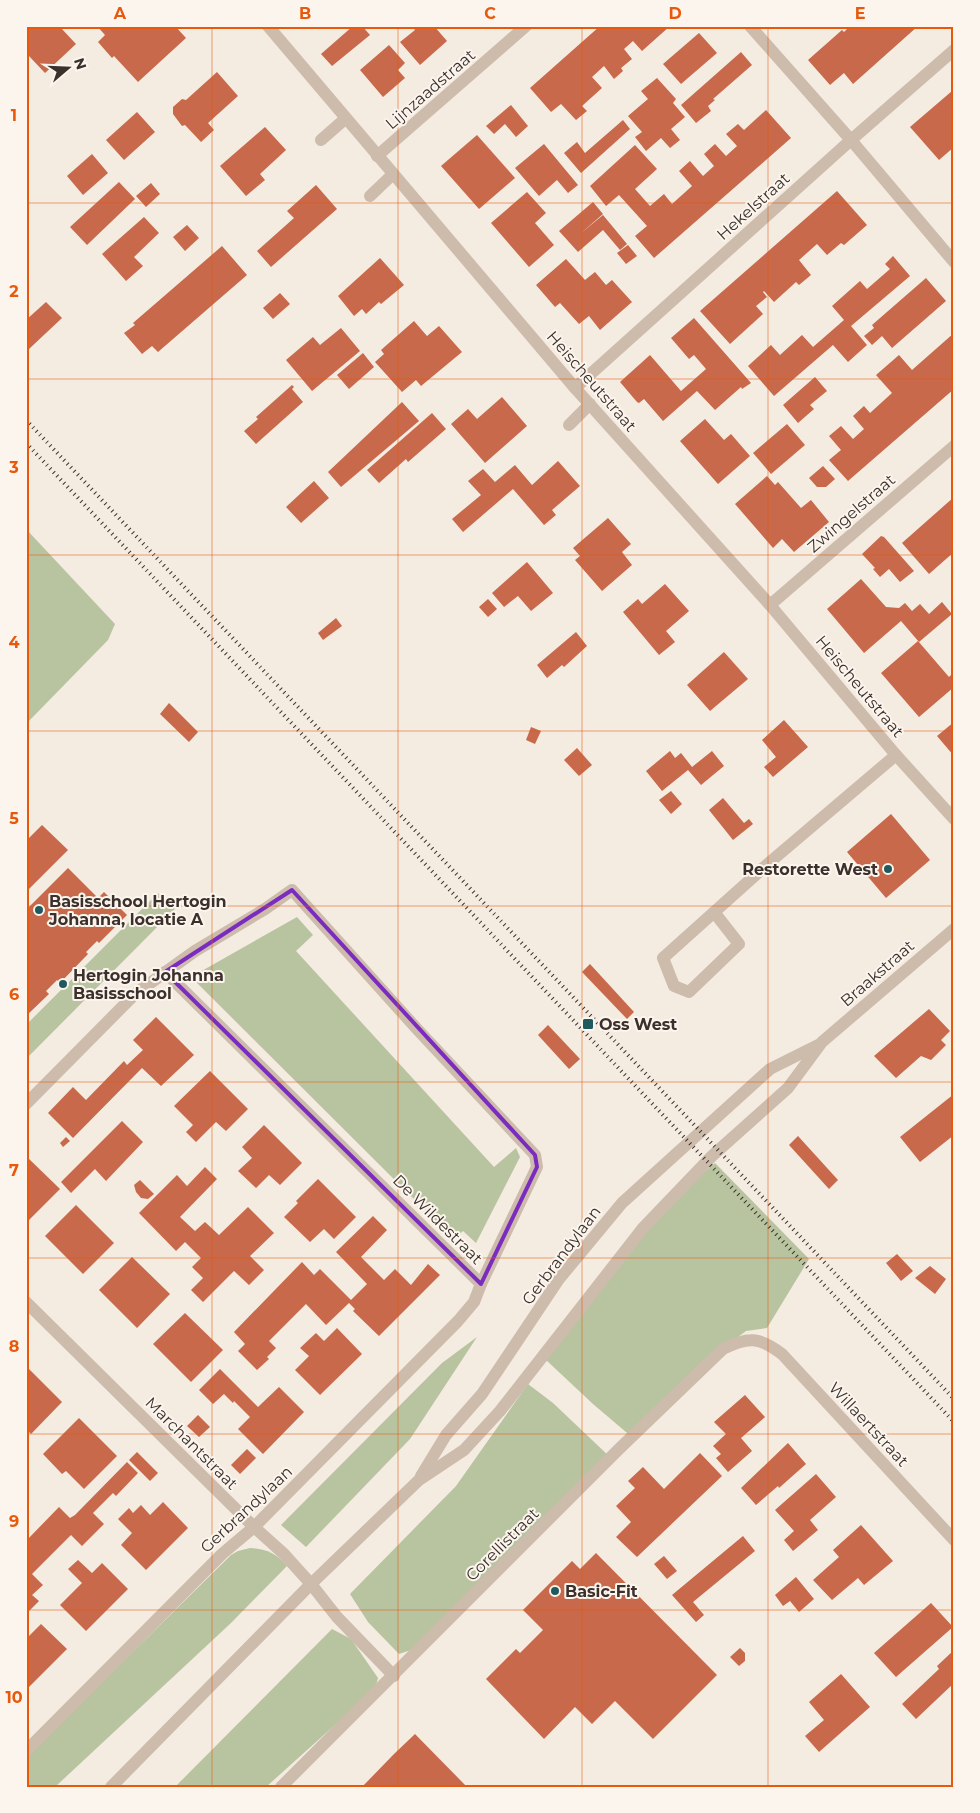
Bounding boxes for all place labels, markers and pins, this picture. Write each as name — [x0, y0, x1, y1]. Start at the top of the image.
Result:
place label: Restorette West — [742, 860, 878, 879]
marker: Restorette West — [882, 863, 894, 875]
place label: Basisschool Hertogin Johanna, locatie A — [48, 892, 227, 929]
marker: Basisschool Hertogin Johanna, locatie A — [33, 904, 45, 916]
place label: Hertogin Johanna Basisschool — [73, 966, 224, 1003]
marker: Hertogin Johanna Basisschool — [57, 978, 69, 990]
place label: Oss West — [599, 1015, 677, 1034]
marker: Oss West — [581, 1017, 595, 1031]
place label: Basic-Fit — [565, 1582, 638, 1601]
marker: Basic-Fit — [549, 1585, 561, 1597]

